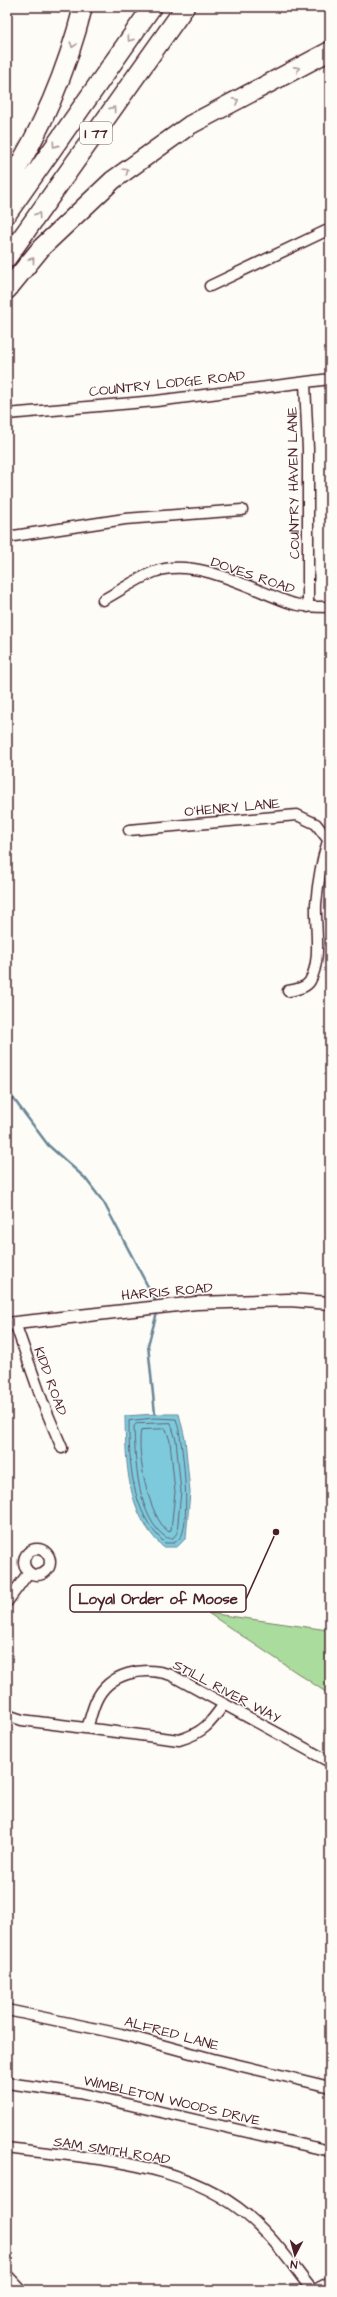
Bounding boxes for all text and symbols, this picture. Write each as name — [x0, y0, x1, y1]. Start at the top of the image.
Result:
one-way arrow — [127, 35, 135, 42]
one-way arrow — [69, 41, 78, 48]
one-way arrow — [293, 66, 300, 74]
one-way arrow — [231, 99, 239, 106]
one-way arrow — [108, 106, 116, 113]
road number: I 77 — [80, 122, 112, 144]
one-way arrow — [53, 141, 60, 148]
one-way arrow — [122, 168, 129, 176]
one-way arrow — [33, 212, 41, 219]
one-way arrow — [27, 257, 34, 265]
street label: COUNTRY LODGE ROAD — [88, 366, 246, 402]
street label: COUNTRY HAVEN LANE — [283, 406, 305, 559]
street label: DOVES ROAD — [208, 552, 297, 600]
street label: O'HENRY LANE — [183, 794, 281, 822]
street label: HARRIS ROAD — [121, 1278, 214, 1306]
street label: KIDD ROAD — [28, 1344, 72, 1418]
callout: Loyal Order of Moose — [70, 1585, 246, 1612]
text: Loyal Order of Moose — [78, 1589, 238, 1611]
street label: STILL RIVER WAY — [169, 1655, 284, 1729]
street label: ALFRED LANE — [122, 2012, 222, 2056]
street label: WIMBLETON WOODS DRIVE — [81, 2071, 263, 2131]
street label: SAM SMITH ROAD — [52, 2132, 172, 2170]
north arrow — [275, 2235, 315, 2275]
text: N — [290, 2257, 298, 2272]

